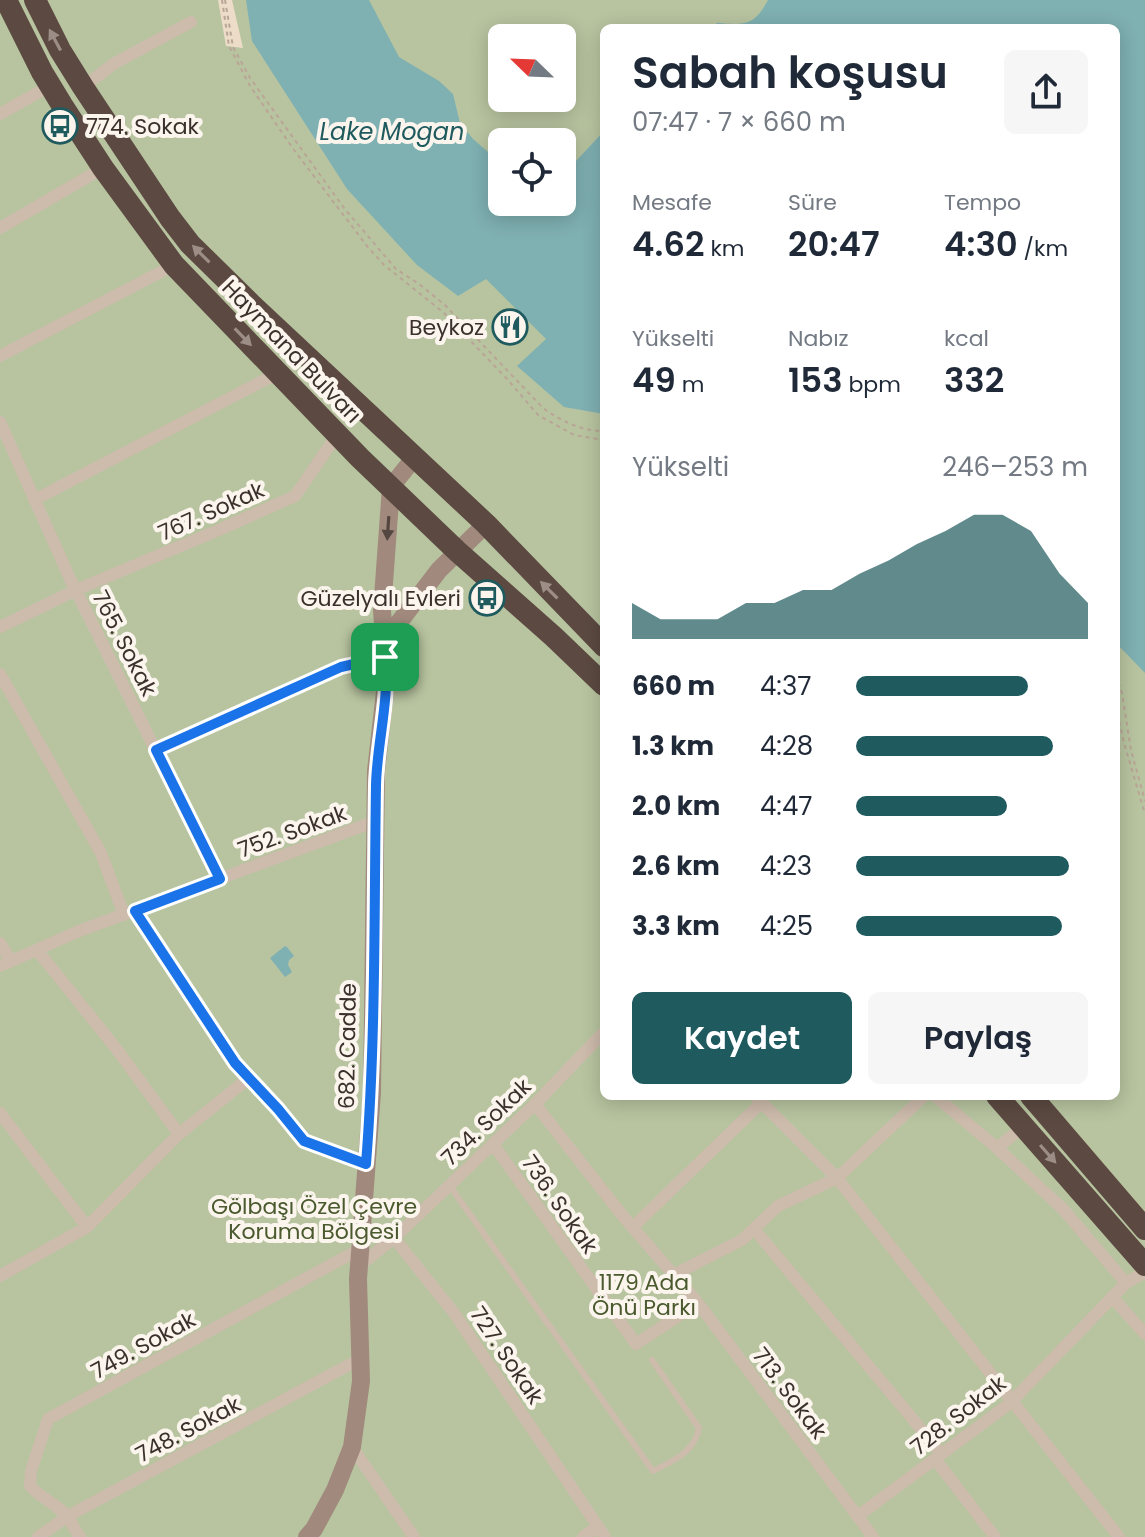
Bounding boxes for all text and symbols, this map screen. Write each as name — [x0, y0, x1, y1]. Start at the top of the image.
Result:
north arrow — [488, 24, 576, 112]
map controls — [488, 24, 576, 216]
one-way arrow — [48, 29, 62, 51]
text: Sabah koşusu — [632, 42, 948, 103]
button: share — [1004, 50, 1088, 134]
text: 07:47 · 7 × 660 m — [632, 104, 846, 140]
bus stop icon: 774. Sokak — [41, 107, 79, 145]
place label: 774. Sokak — [86, 111, 200, 142]
water label: Lake Mogan — [320, 115, 464, 148]
button: locate — [488, 128, 576, 216]
text: Mesafe — [632, 187, 712, 218]
text: Süre — [788, 187, 837, 218]
text: Tempo — [944, 187, 1021, 218]
text: 4.62 — [632, 220, 705, 268]
text: 20:47 — [788, 220, 880, 268]
text: 4:30 — [944, 220, 1018, 268]
text: km — [705, 233, 744, 264]
text: /km — [1018, 233, 1068, 264]
one-way arrow — [192, 245, 211, 264]
street label: Haymana Bulvarı — [215, 273, 368, 430]
restaurant icon: Beykoz — [491, 308, 529, 346]
place label: Beykoz — [409, 312, 484, 343]
text: Yükselti — [632, 323, 714, 354]
text: Nabız — [788, 323, 849, 354]
text: kcal — [944, 323, 989, 354]
one-way arrow — [233, 327, 252, 346]
text: 49 — [632, 356, 676, 404]
text: 153 — [788, 356, 843, 404]
text: 332 — [944, 356, 1004, 404]
text: m — [676, 369, 704, 400]
text: bpm — [843, 369, 901, 400]
text: Yükselti — [632, 449, 729, 485]
text: 246–253 m — [942, 449, 1088, 485]
street label: 767. Sokak — [153, 474, 270, 549]
one-way arrow — [381, 516, 394, 541]
bus stop icon: Güzelyalı Evleri — [468, 579, 506, 617]
one-way arrow — [540, 581, 559, 600]
place label: Güzelyalı Evleri — [300, 583, 461, 614]
street label: 765. Sokak — [85, 585, 165, 702]
pin — [351, 623, 419, 691]
icon: arrive — [363, 635, 407, 679]
text: 660 m — [632, 668, 715, 704]
text: 4:37 — [760, 668, 811, 704]
text: 1.3 km — [632, 728, 714, 764]
text: 4:28 — [760, 728, 813, 764]
text: 2.0 km — [632, 788, 720, 824]
text: 4:47 — [760, 788, 812, 824]
street label: 752. Sokak — [234, 797, 351, 865]
text: 2.6 km — [632, 848, 720, 884]
text: 4:23 — [760, 848, 812, 884]
text: 3.3 km — [632, 908, 720, 944]
text: 4:25 — [760, 908, 813, 944]
street label: 682. Cadde — [331, 983, 364, 1109]
button: Kaydet — [632, 992, 852, 1084]
button: Paylaş — [868, 992, 1088, 1084]
street label: 734. Sokak — [435, 1071, 539, 1173]
one-way arrow — [1039, 1145, 1057, 1164]
street label: 736. Sokak — [514, 1149, 605, 1260]
park label: Gölbaşı Özel Çevre Koruma Bölgesi — [211, 1191, 417, 1247]
park label: 1179 Ada Önü Parkı — [592, 1267, 696, 1323]
street label: 727. Sokak — [463, 1300, 551, 1411]
street label: 749. Sokak — [86, 1304, 202, 1387]
street label: 713. Sokak — [745, 1341, 835, 1446]
street label: 728. Sokak — [904, 1368, 1013, 1463]
street label: 748. Sokak — [130, 1389, 247, 1470]

